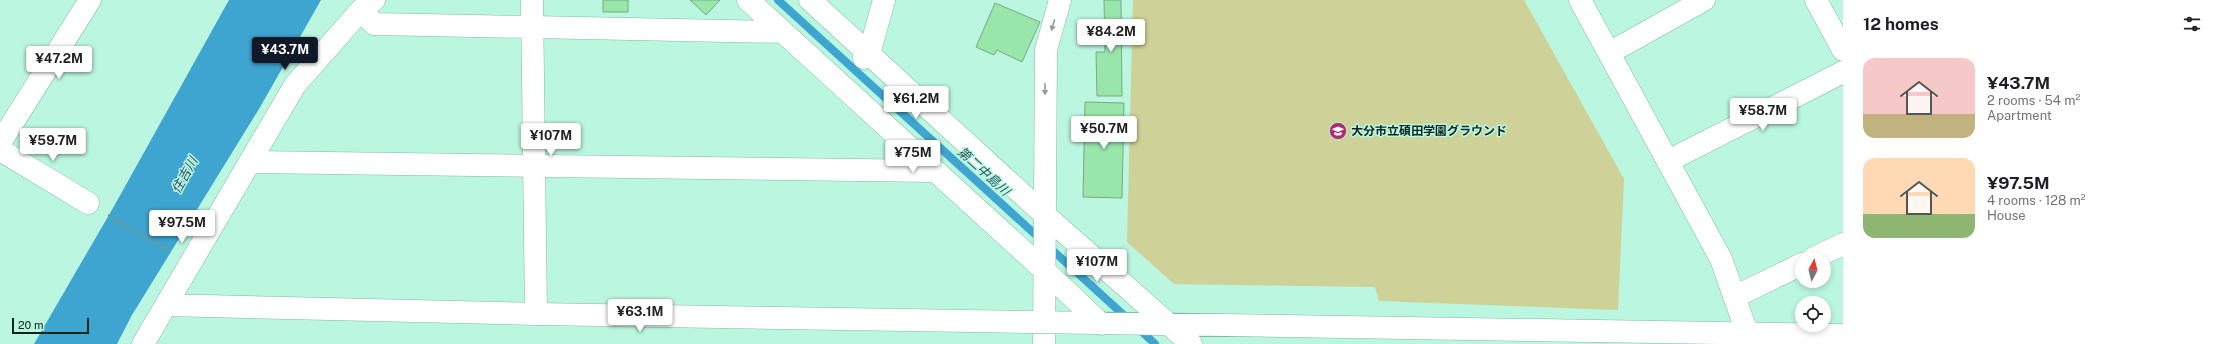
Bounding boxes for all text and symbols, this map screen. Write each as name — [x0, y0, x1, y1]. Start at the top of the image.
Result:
icon: filters — [2181, 13, 2203, 35]
text: 12 homes — [1863, 14, 1939, 34]
one-way arrow — [1050, 19, 1056, 31]
pin: ¥84.2M — [1078, 19, 1144, 53]
text: ¥84.2M — [1086, 24, 1136, 39]
pin: ¥43.7M — [252, 37, 318, 71]
text: ¥43.7M — [261, 42, 309, 57]
pin: ¥47.2M — [26, 46, 92, 80]
text: ¥47.2M — [35, 51, 83, 66]
text: ¥43.7M — [1987, 73, 2050, 93]
icon: home — [1895, 74, 1943, 122]
one-way arrow — [1042, 83, 1048, 96]
pin: ¥61.2M — [883, 86, 949, 120]
text: ¥61.2M — [893, 91, 939, 106]
text: 2 rooms · 54 m² — [1987, 93, 2080, 108]
pin: ¥58.7M — [1730, 98, 1796, 132]
text: ¥58.7M — [1739, 103, 1787, 118]
text: Apartment — [1987, 108, 2052, 123]
pin: ¥50.7M — [1071, 116, 1137, 150]
text: ¥50.7M — [1080, 121, 1128, 136]
school or university icon: 大分市立碩田学園グラウンド — [1328, 121, 1348, 141]
pin: ¥107M — [523, 123, 579, 157]
place label: 大分市立碩田学園グラウンド — [1351, 124, 1507, 138]
pin: ¥59.7M — [20, 128, 86, 162]
text: ¥107M — [530, 128, 572, 143]
text: ¥59.7M — [29, 133, 77, 148]
pin: ¥75M — [889, 140, 937, 174]
water label: 第二中島川 — [954, 144, 1014, 200]
text: ¥75M — [894, 145, 932, 160]
water label: 住吉川 — [168, 153, 201, 196]
text: ¥97.5M — [1987, 173, 2050, 193]
icon: home — [1895, 174, 1943, 222]
text: 4 rooms · 128 m² — [1987, 193, 2086, 208]
text: House — [1987, 208, 2026, 223]
pin: ¥97.5M — [149, 210, 215, 244]
text: ¥97.5M — [158, 215, 206, 230]
pin: ¥107M — [1069, 249, 1125, 283]
north arrow — [1795, 252, 1831, 288]
map controls — [1795, 252, 1831, 332]
text: ¥107M — [1076, 254, 1118, 269]
button: locate — [1795, 296, 1831, 332]
pin: ¥63.1M — [607, 299, 673, 333]
text: ¥63.1M — [617, 304, 663, 319]
scale bar — [12, 316, 89, 335]
text: 20 m — [18, 319, 43, 331]

